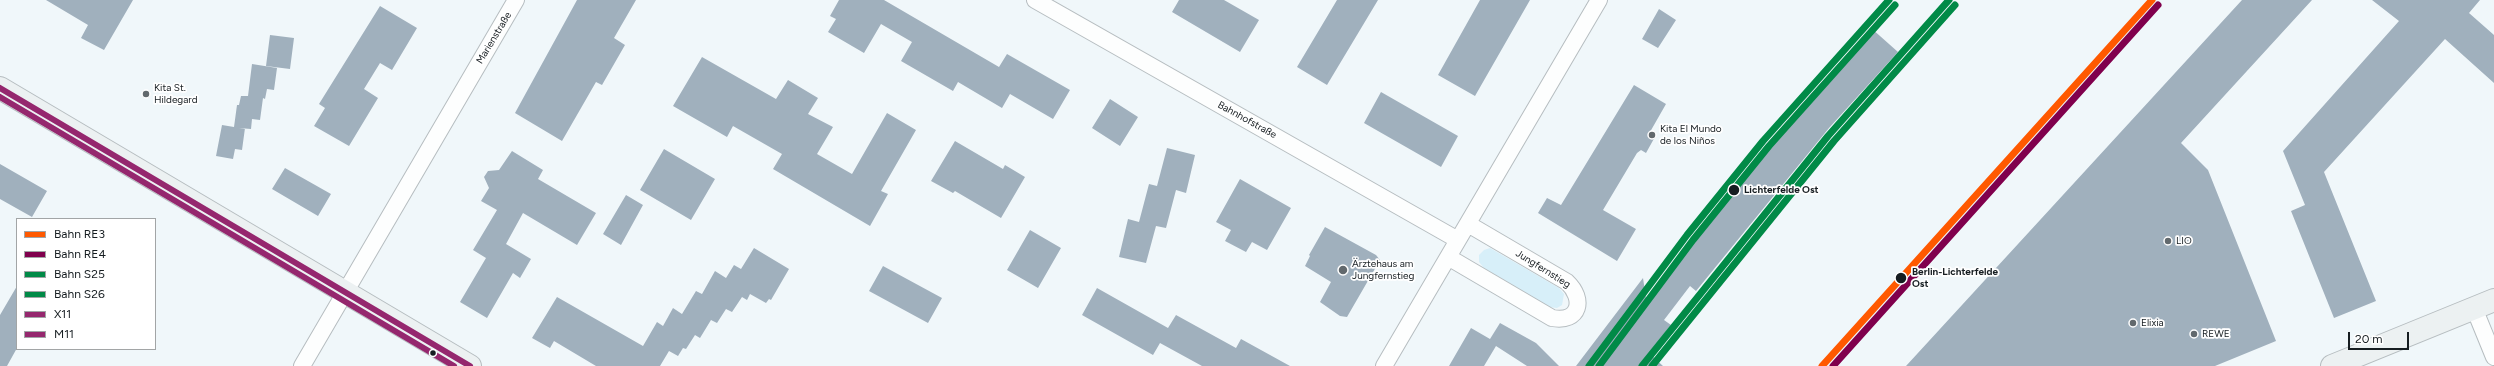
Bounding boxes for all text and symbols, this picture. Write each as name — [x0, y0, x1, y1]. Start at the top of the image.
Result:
street label: Marienstraße — [474, 10, 514, 66]
place label: Kita St. Hildegard — [154, 82, 198, 106]
marker: Kita St. Hildegard — [141, 89, 151, 99]
street label: Bahnhofstraße — [1215, 99, 1279, 141]
place label: Kita El Mundo de los Niños — [1660, 123, 1722, 146]
marker: Kita El Mundo de los Niños — [1647, 130, 1657, 140]
marker: Lichterfelde Ost — [1727, 183, 1741, 197]
place label: Lichterfelde Ost — [1744, 184, 1819, 196]
legend — [16, 218, 156, 350]
text: Bahn RE3 — [54, 227, 105, 241]
place label: LIO — [2176, 235, 2192, 247]
marker: LIO — [2163, 236, 2173, 246]
text: Bahn RE4 — [54, 247, 106, 261]
street label: Jungfernstieg — [1513, 247, 1573, 291]
place label: Ärztehaus am Jungfernstieg — [1352, 258, 1414, 282]
marker: Ärztehaus am Jungfernstieg — [1337, 264, 1349, 276]
place label: Berlin-Lichterfelde Ost — [1912, 266, 1998, 290]
text: Bahn S25 — [54, 267, 105, 281]
marker: Berlin-Lichterfelde Ost — [1894, 271, 1908, 285]
text: Bahn S26 — [54, 287, 105, 301]
text: X11 — [54, 307, 71, 321]
place label: Elixia — [2141, 317, 2164, 329]
marker: Elixia — [2128, 318, 2138, 328]
scale bar — [2350, 324, 2411, 350]
text: M11 — [54, 327, 74, 341]
place label: REWE — [2202, 328, 2230, 340]
marker: REWE — [2189, 329, 2199, 339]
text: 20 m — [2355, 332, 2383, 346]
unlabelled marker — [428, 348, 438, 358]

